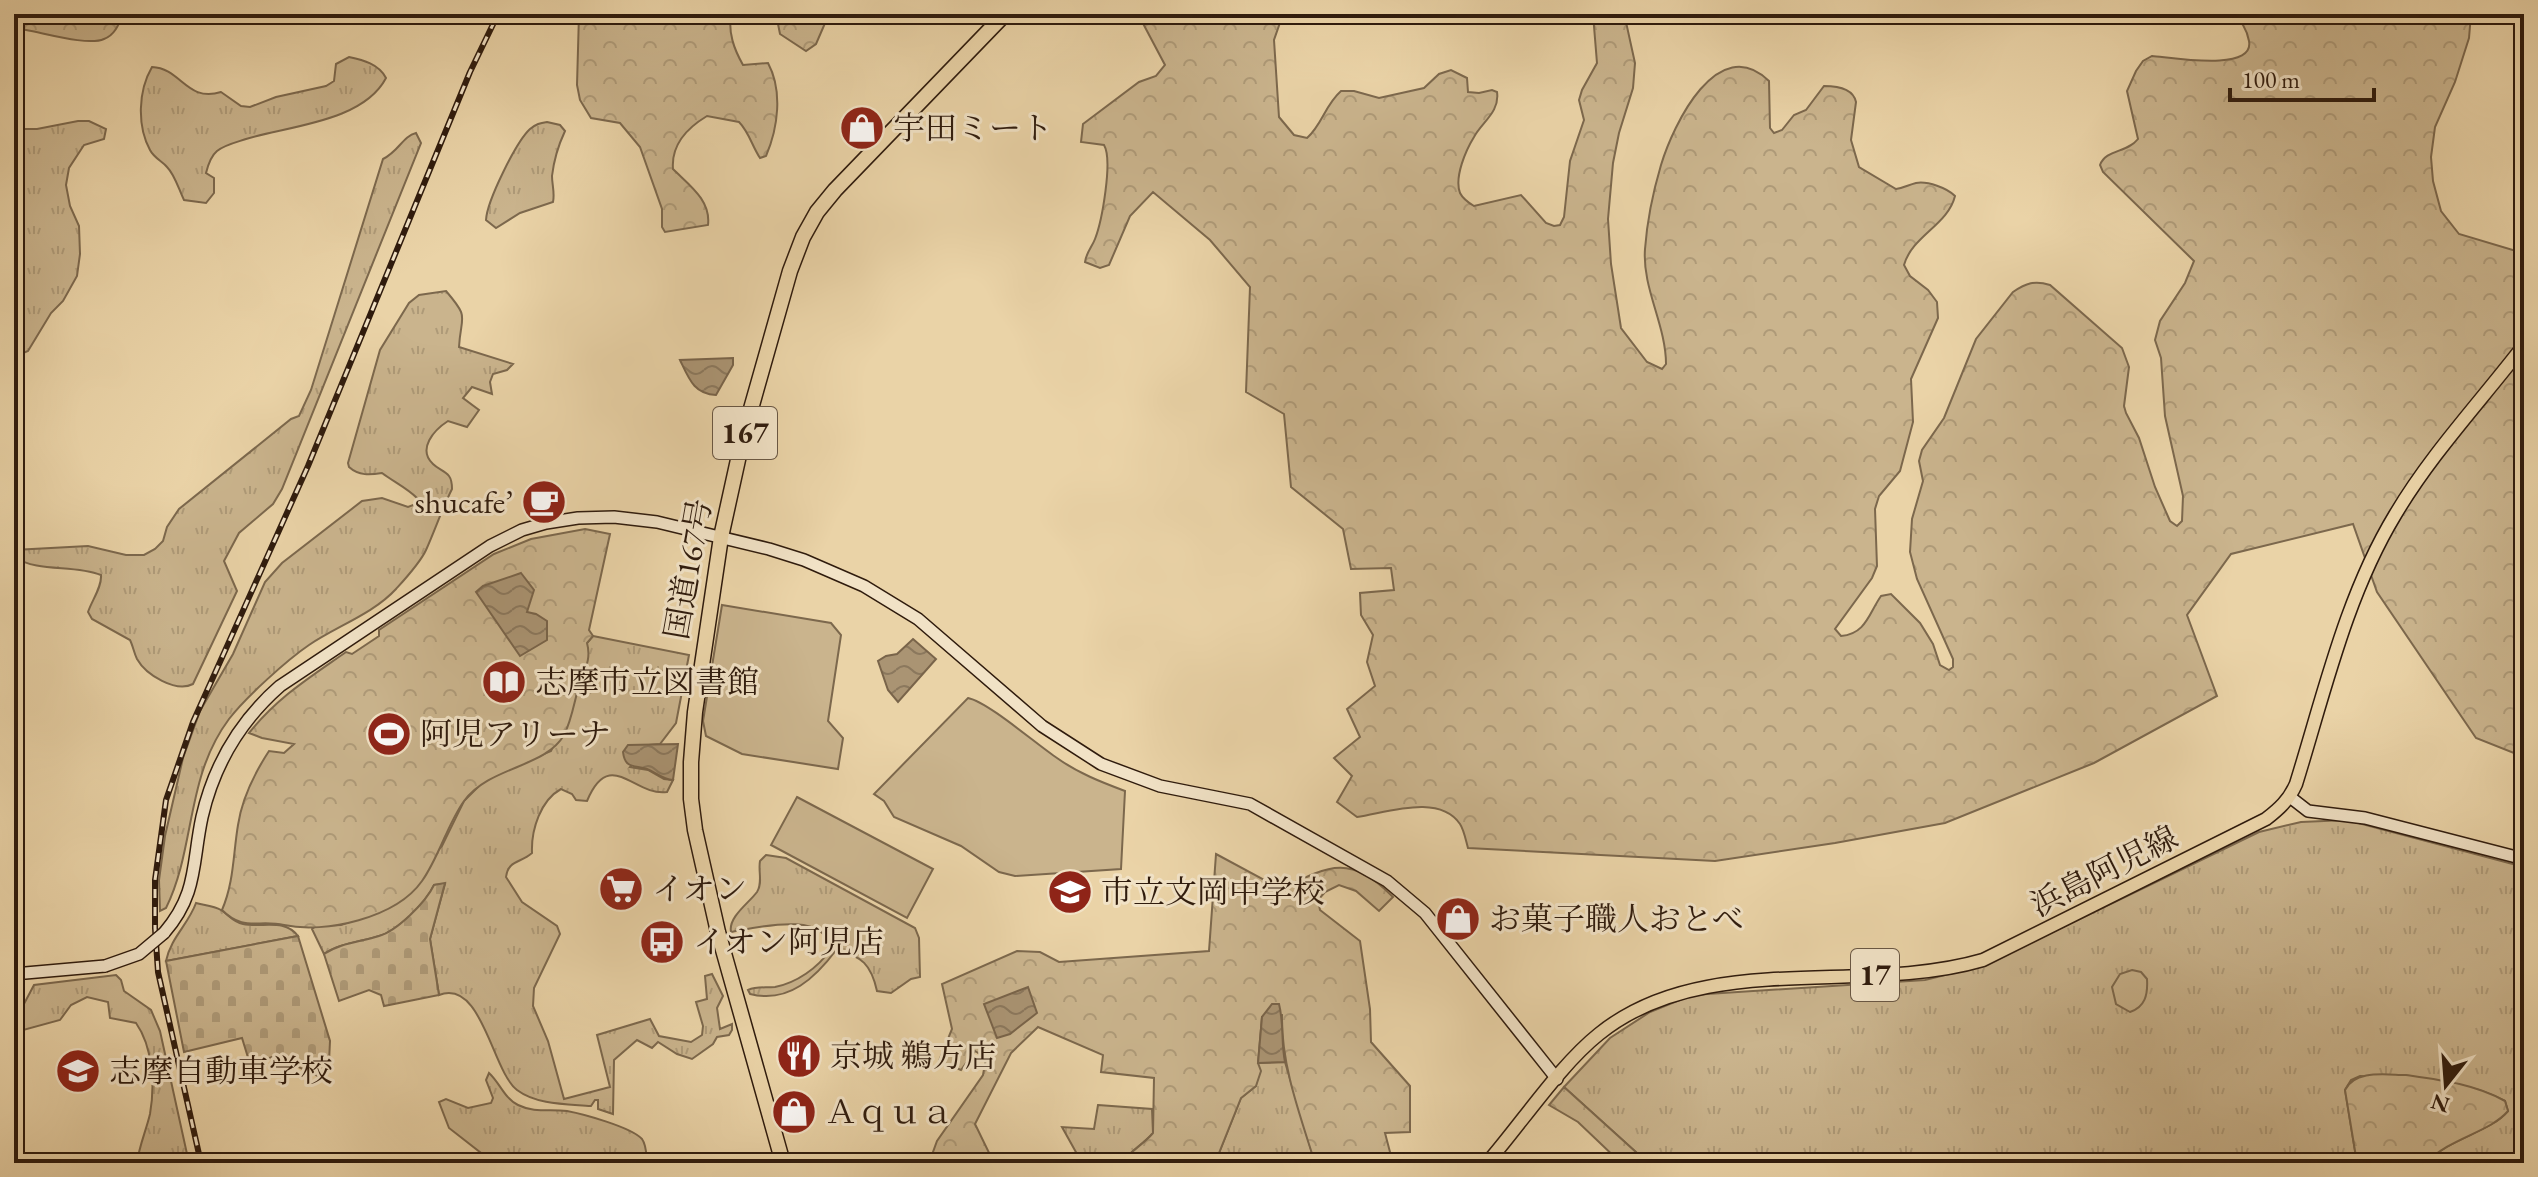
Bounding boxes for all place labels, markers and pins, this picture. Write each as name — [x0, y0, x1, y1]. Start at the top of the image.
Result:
shop icon: 宇田ミート — [838, 104, 886, 152]
place label: 宇田ミート — [893, 107, 1053, 149]
cafe icon: shucafe’ — [520, 478, 568, 526]
place label: shucafe’ — [414, 481, 513, 523]
library icon: 志摩市立図書館 — [480, 658, 528, 706]
place label: 志摩市立図書館 — [535, 661, 759, 703]
sports icon: 阿児アリーナ — [365, 710, 413, 758]
place label: 阿児アリーナ — [420, 713, 611, 755]
supermarket icon: イオン — [597, 865, 645, 913]
place label: イオン — [652, 868, 747, 910]
school or university icon: 市立文岡中学校 — [1046, 868, 1094, 916]
place label: 市立文岡中学校 — [1101, 871, 1325, 913]
shop icon: お菓子職人おとべ — [1434, 895, 1482, 943]
place label: お菓子職人おとべ — [1489, 898, 1744, 940]
bus stop icon: イオン阿児店 — [638, 918, 686, 966]
place label: イオン阿児店 — [693, 921, 884, 963]
restaurant icon: 京城 鵜方店 — [775, 1032, 823, 1080]
place label: 京城 鵜方店 — [830, 1035, 996, 1077]
school or university icon: 志摩自動車学校 — [54, 1047, 102, 1095]
place label: 志摩自動車学校 — [109, 1050, 333, 1092]
shop icon: Ａｑｕａ — [770, 1088, 818, 1136]
place label: Ａｑｕａ — [825, 1091, 953, 1133]

